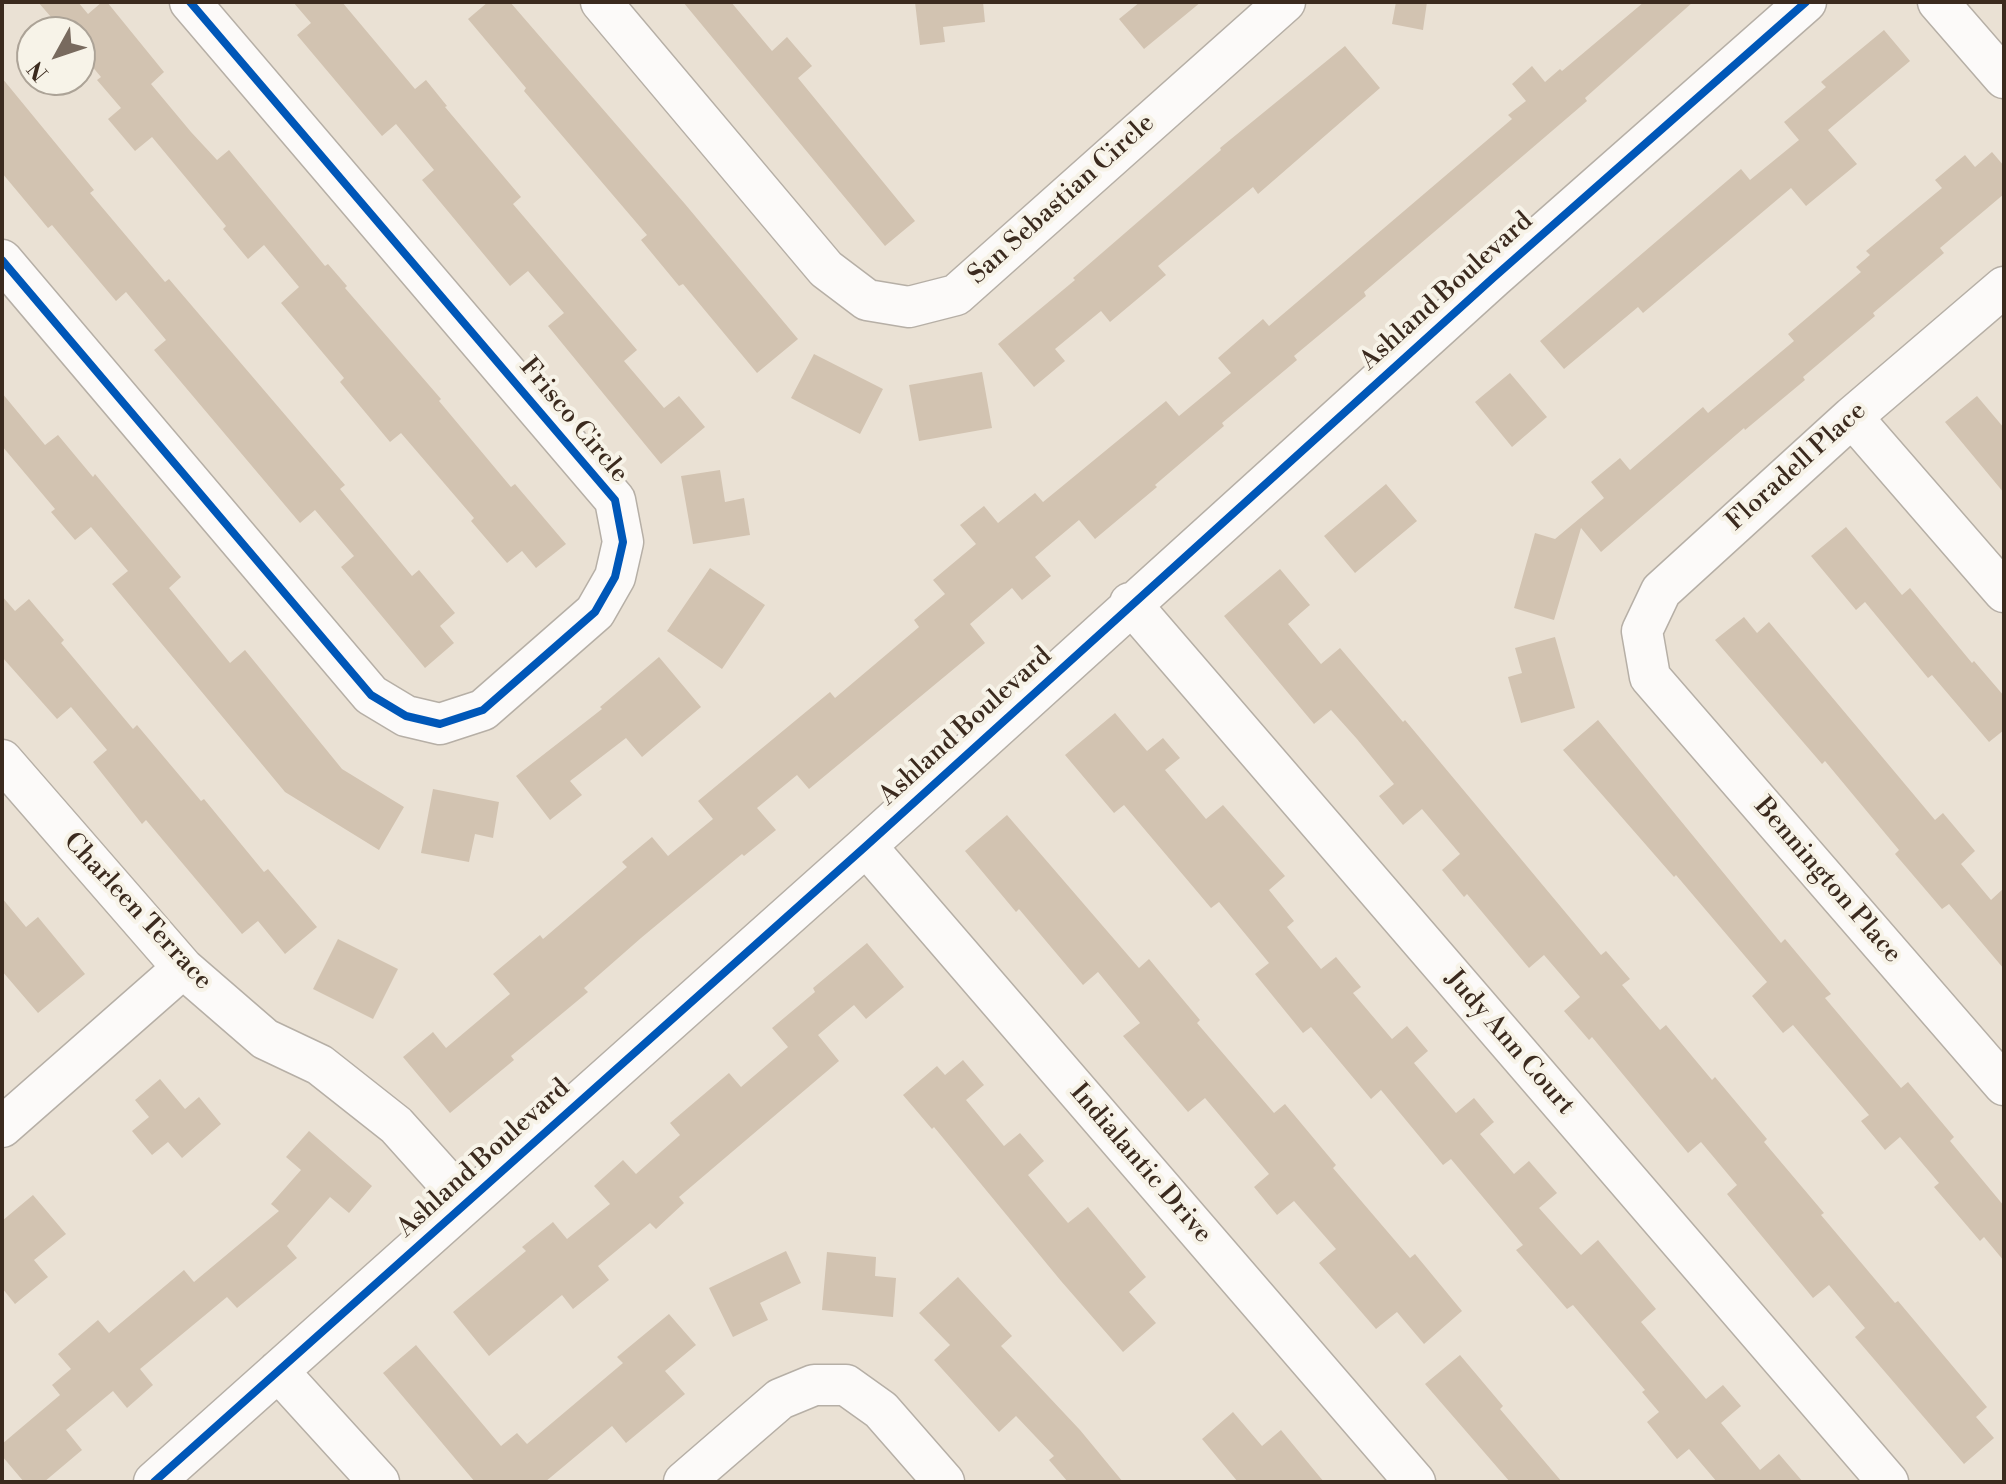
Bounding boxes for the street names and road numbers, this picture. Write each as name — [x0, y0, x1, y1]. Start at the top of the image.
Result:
street label: San Sebastian Circle — [963, 108, 1161, 292]
street label: Ashland Boulevard — [1354, 206, 1540, 378]
street label: Frisco Circle — [512, 352, 634, 490]
street label: Floradell Place — [1721, 396, 1873, 538]
street label: Ashland Boulevard — [873, 641, 1059, 813]
street label: Bennington Place — [1747, 792, 1907, 970]
street label: Charleen Terrace — [56, 827, 218, 997]
street label: Judy Ann Court — [1438, 964, 1580, 1122]
street label: Ashland Boulevard — [391, 1073, 577, 1245]
street label: Indialantic Drive — [1062, 1078, 1218, 1250]

